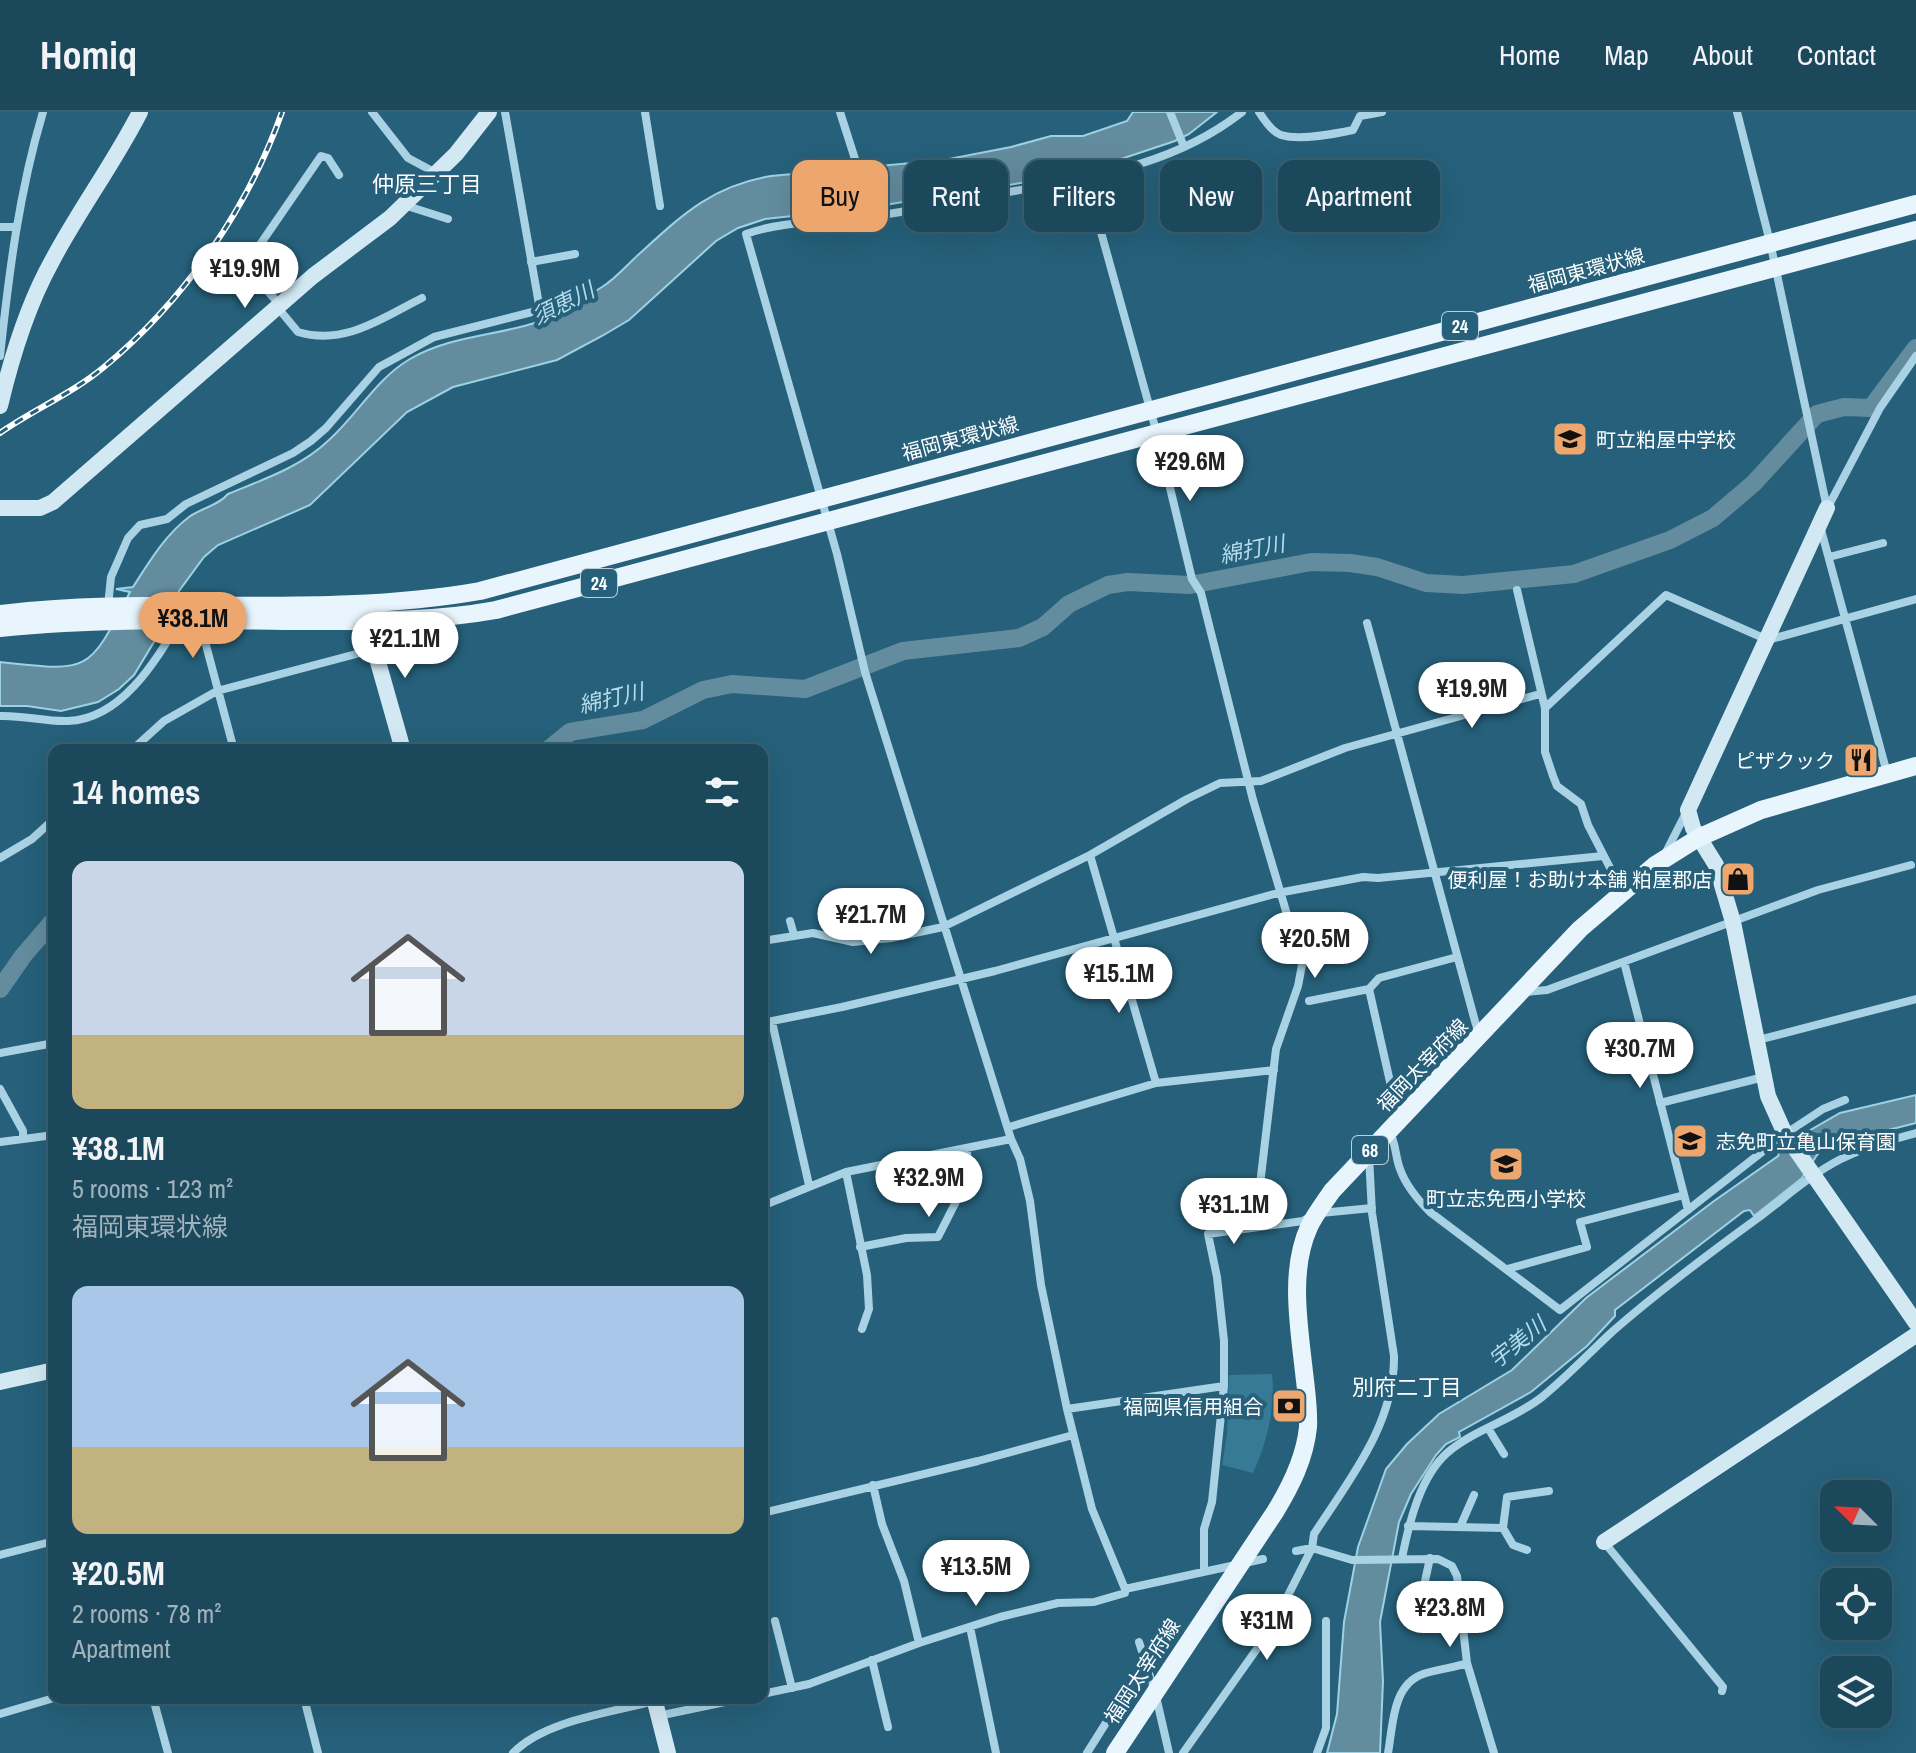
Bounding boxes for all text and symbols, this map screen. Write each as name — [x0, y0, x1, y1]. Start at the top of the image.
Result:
text: Homiq — [40, 30, 137, 81]
text: Home — [1499, 36, 1560, 74]
text: Map — [1604, 36, 1649, 74]
text: About — [1693, 36, 1753, 74]
text: Contact — [1797, 36, 1876, 74]
chip: Buy — [792, 160, 888, 232]
chip: Rent — [904, 160, 1008, 232]
chip: Filters — [1024, 160, 1144, 232]
chip: New — [1160, 160, 1262, 232]
chip: Apartment — [1278, 160, 1440, 232]
district label: 仲原三丁目 — [372, 169, 482, 199]
street label: 福岡東環状線 — [1525, 241, 1647, 299]
pin: ¥19.9M — [180, 242, 310, 310]
text: ¥19.9M — [209, 250, 281, 285]
water label: 須恵川 — [527, 274, 601, 331]
road number: 24 — [1442, 312, 1478, 340]
street label: 福岡東環状線 — [899, 409, 1021, 467]
school or university icon: 町立粕屋中学校 — [1551, 420, 1589, 458]
place label: 町立粕屋中学校 — [1596, 426, 1736, 453]
pin: ¥29.6M — [1125, 435, 1255, 503]
text: ¥29.6M — [1154, 443, 1226, 478]
water label: 綿打川 — [1217, 528, 1289, 570]
road number: 24 — [581, 569, 617, 597]
pin: ¥38.1M — [128, 592, 258, 660]
text: ¥38.1M — [157, 600, 229, 635]
pin: ¥21.1M — [340, 612, 470, 680]
text: ¥21.1M — [369, 620, 441, 655]
pin: ¥19.9M — [1407, 662, 1537, 730]
text: ¥19.9M — [1436, 670, 1508, 705]
water label: 綿打川 — [575, 676, 648, 720]
restaurant icon: ピザクック — [1842, 741, 1880, 779]
place label: ピザクック — [1735, 747, 1835, 774]
text: 14 homes — [72, 769, 201, 815]
icon: filters — [700, 770, 744, 814]
shop icon: 便利屋！お助け本舗 粕屋郡店 — [1719, 860, 1757, 898]
place label: 便利屋！お助け本舗 粕屋郡店 — [1447, 866, 1712, 893]
pin: ¥21.7M — [806, 888, 936, 956]
text: ¥21.7M — [835, 896, 907, 931]
pin: ¥20.5M — [1250, 912, 1380, 980]
icon: home — [336, 913, 480, 1057]
text: ¥20.5M — [1279, 920, 1351, 955]
pin: ¥15.1M — [1054, 947, 1184, 1015]
text: ¥15.1M — [1083, 955, 1155, 990]
street label: 福岡太宰府線 — [1371, 1012, 1473, 1118]
pin: ¥30.7M — [1575, 1022, 1705, 1090]
text: ¥30.7M — [1604, 1030, 1676, 1065]
school or university icon: 志免町立亀山保育園 — [1671, 1122, 1709, 1160]
text: ¥38.1M — [72, 1125, 165, 1171]
place label: 志免町立亀山保育園 — [1716, 1128, 1896, 1155]
road number: 68 — [1352, 1136, 1388, 1164]
school or university icon: 町立志免西小学校 — [1487, 1145, 1525, 1183]
pin: ¥32.9M — [864, 1151, 994, 1219]
text: ¥32.9M — [893, 1159, 965, 1194]
text: 5 rooms · 123 m² — [72, 1171, 233, 1206]
pin: ¥31.1M — [1169, 1178, 1299, 1246]
place label: 町立志免西小学校 — [1426, 1185, 1586, 1212]
text: ¥31.1M — [1198, 1186, 1270, 1221]
text: 福岡東環状線 — [72, 1209, 228, 1244]
water label: 宇美川 — [1482, 1308, 1554, 1374]
icon: home — [336, 1338, 480, 1482]
district label: 別府二丁目 — [1352, 1372, 1462, 1402]
bank icon: 福岡県信用組合 — [1270, 1387, 1308, 1425]
place label: 福岡県信用組合 — [1123, 1393, 1263, 1420]
north arrow — [1820, 1480, 1892, 1552]
map controls — [1820, 1480, 1892, 1728]
pin: ¥13.5M — [911, 1540, 1041, 1608]
text: ¥13.5M — [940, 1548, 1012, 1583]
text: ¥20.5M — [72, 1550, 165, 1596]
button: locate — [1820, 1568, 1892, 1640]
pin: ¥23.8M — [1385, 1581, 1515, 1649]
text: ¥23.8M — [1414, 1589, 1486, 1624]
pin: ¥31M — [1220, 1594, 1314, 1662]
text: 2 rooms · 78 m² — [72, 1596, 221, 1631]
text: ¥31M — [1240, 1602, 1294, 1637]
street label: 福岡太宰府線 — [1098, 1613, 1186, 1729]
text: Apartment — [72, 1631, 170, 1666]
button: layers — [1820, 1656, 1892, 1728]

